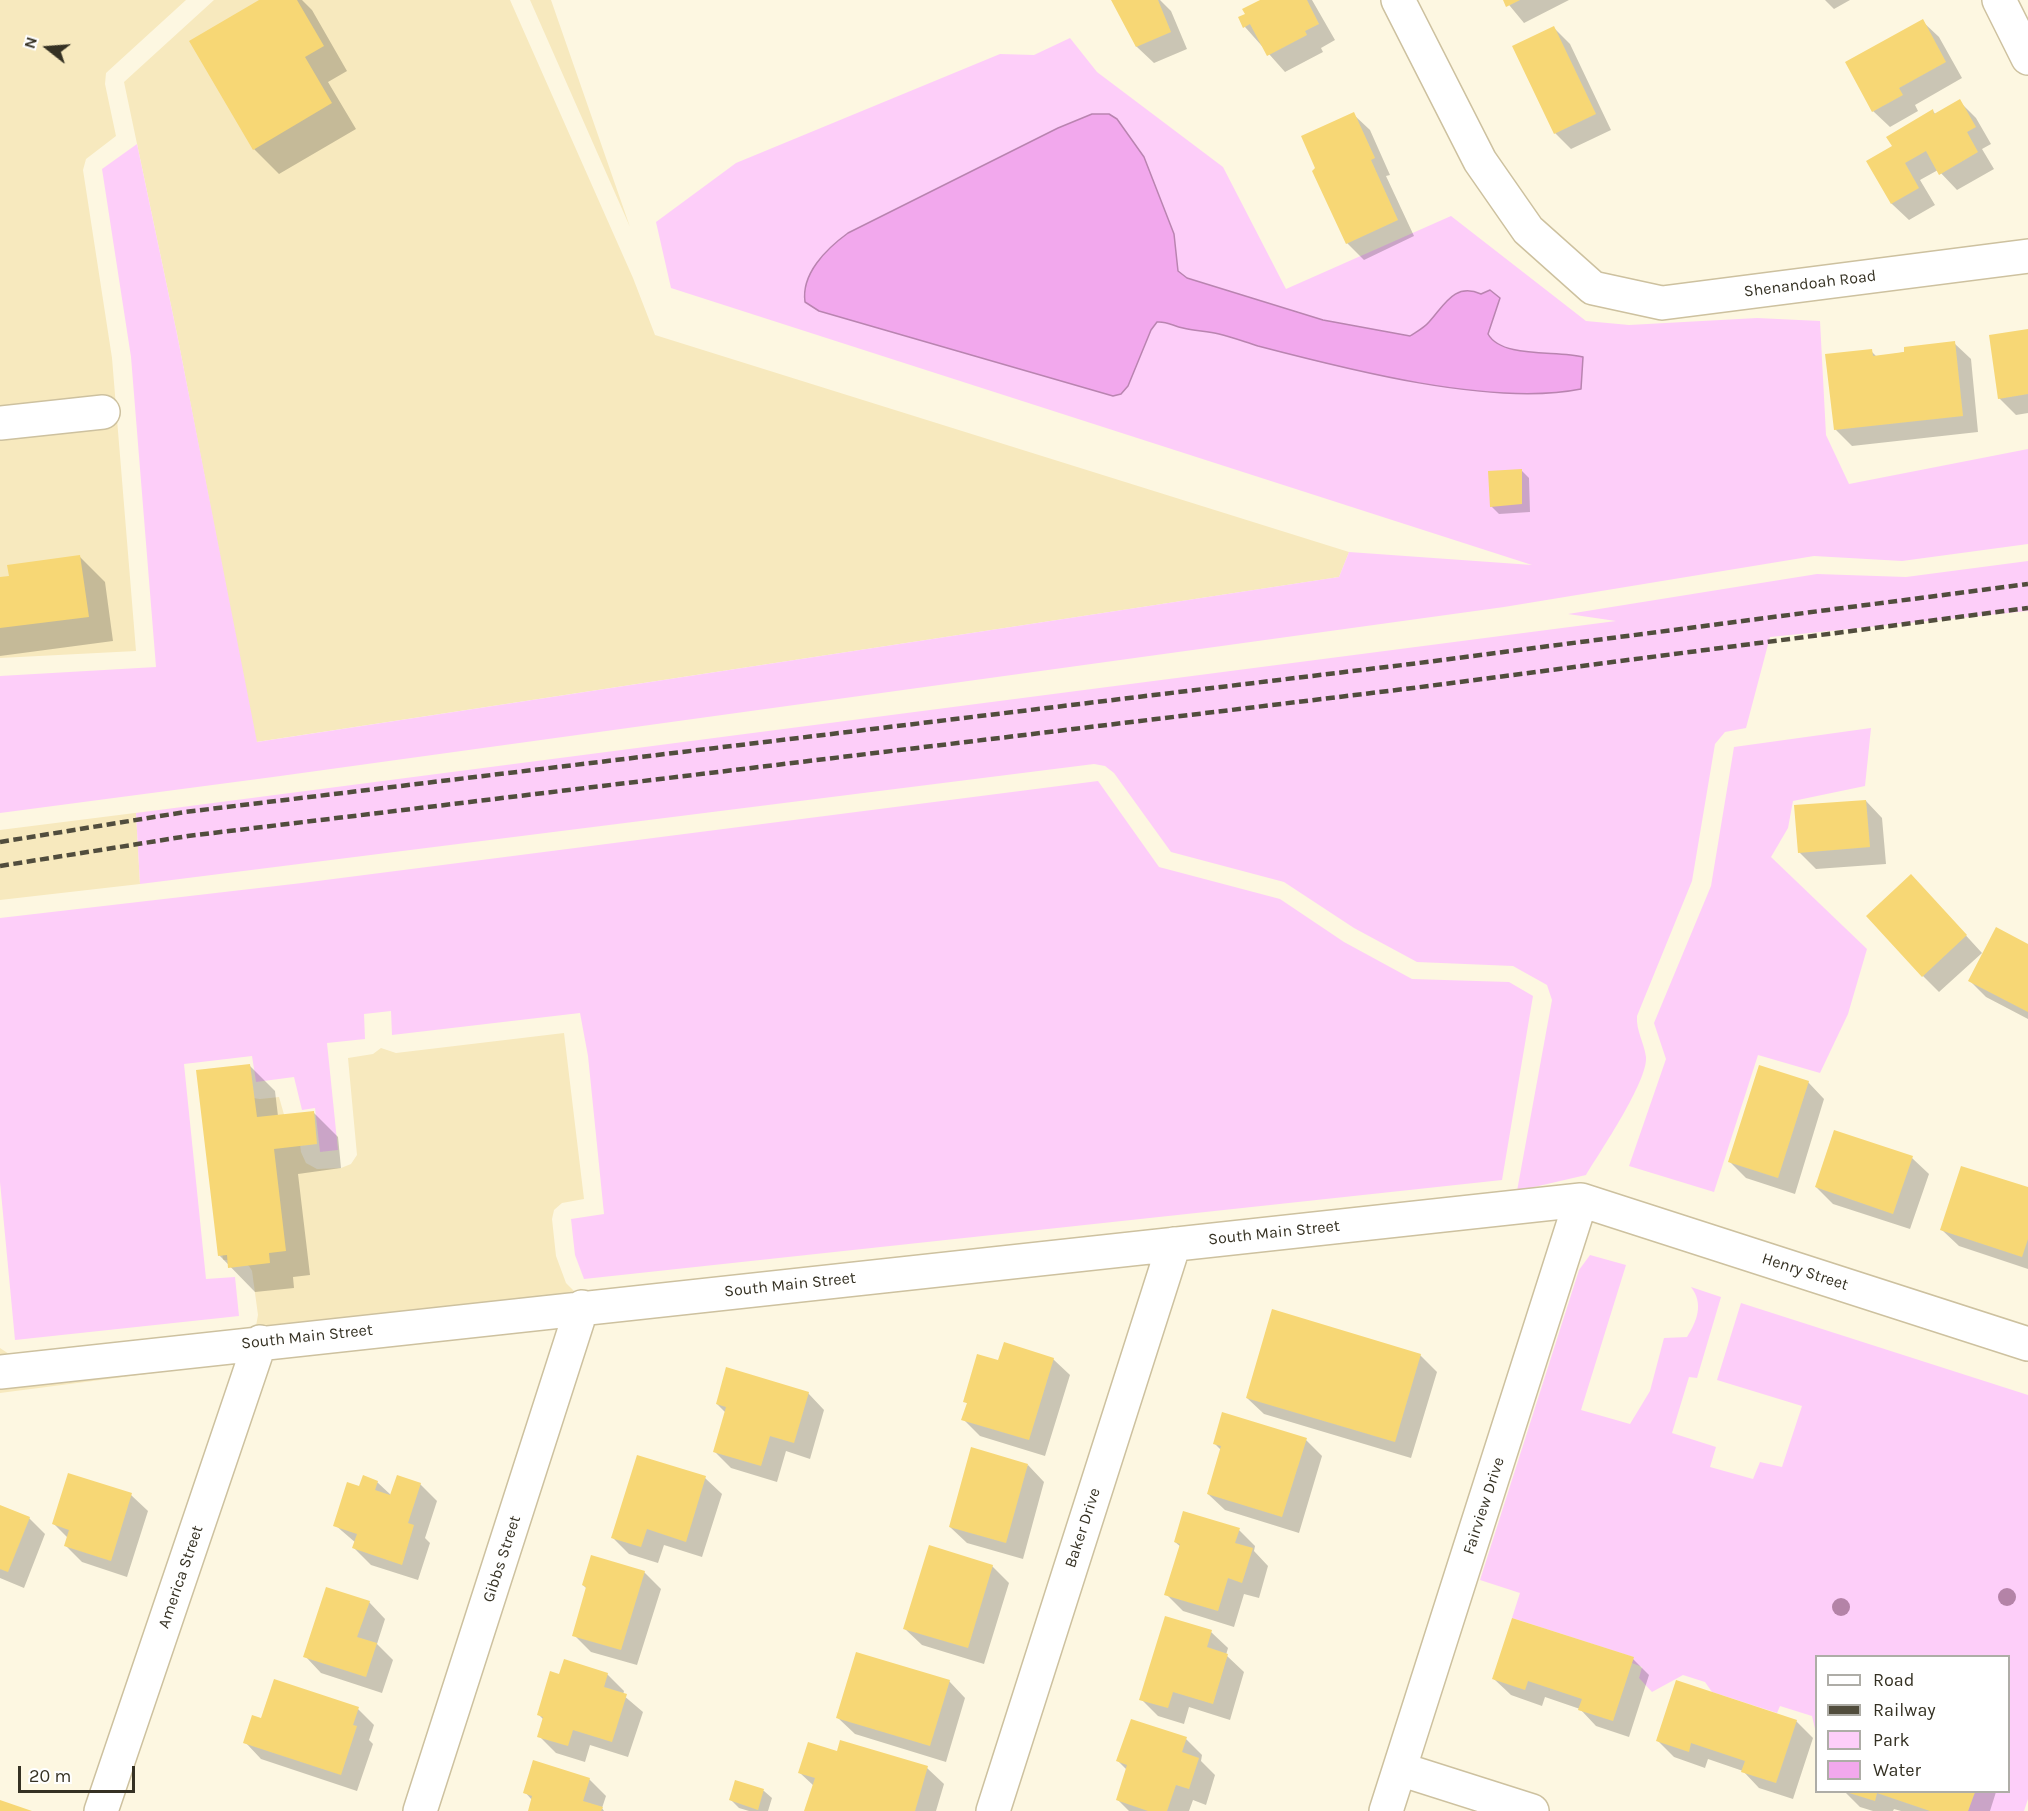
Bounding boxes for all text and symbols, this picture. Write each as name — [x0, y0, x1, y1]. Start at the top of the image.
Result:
north arrow — [18, 18, 78, 78]
text: N — [20, 34, 41, 51]
street label: Shenandoah Road — [1743, 266, 1877, 302]
street label: South Main Street — [1207, 1217, 1341, 1249]
street label: Henry Street — [1759, 1249, 1851, 1295]
street label: South Main Street — [723, 1269, 857, 1301]
street label: South Main Street — [240, 1321, 374, 1353]
street label: Fairview Drive — [1459, 1455, 1509, 1557]
street label: Baker Drive — [1061, 1486, 1105, 1570]
street label: Gibbs Street — [479, 1513, 525, 1605]
street label: America Street — [154, 1523, 208, 1631]
legend — [1815, 1655, 2010, 1793]
text: Road — [1873, 1669, 1914, 1691]
text: Railway — [1873, 1699, 1936, 1721]
text: Park — [1873, 1729, 1910, 1751]
scale bar — [21, 1754, 138, 1792]
text: Water — [1873, 1759, 1921, 1781]
text: 20 m — [29, 1765, 71, 1787]

